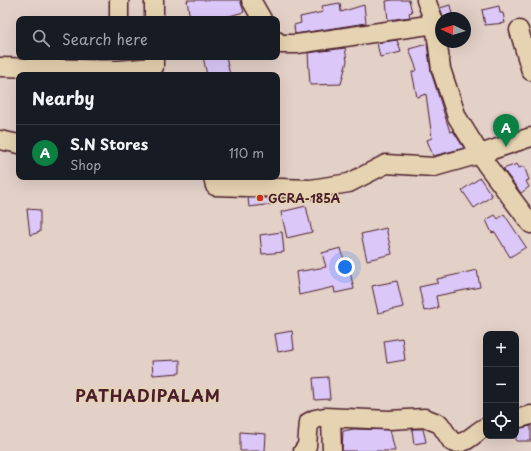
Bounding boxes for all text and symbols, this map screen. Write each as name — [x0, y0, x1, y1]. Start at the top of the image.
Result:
north arrow — [435, 12, 471, 48]
search box — [16, 16, 280, 60]
icon: search — [30, 27, 52, 49]
text: Search here — [62, 27, 148, 50]
text: Nearby — [32, 85, 94, 111]
pin: A — [493, 114, 519, 147]
text: S.N Stores — [70, 132, 148, 155]
text: A — [40, 143, 50, 162]
text: 110 m — [229, 143, 264, 162]
text: Shop — [70, 155, 101, 174]
place label: GCRA-185A — [268, 189, 341, 207]
marker: GCRA-185A — [255, 193, 265, 203]
your location — [335, 257, 355, 277]
map controls — [483, 331, 519, 439]
button: + — [483, 331, 519, 367]
button: − — [483, 367, 519, 403]
district label: PATHADIPALAM — [75, 383, 221, 407]
button: locate — [483, 403, 519, 439]

